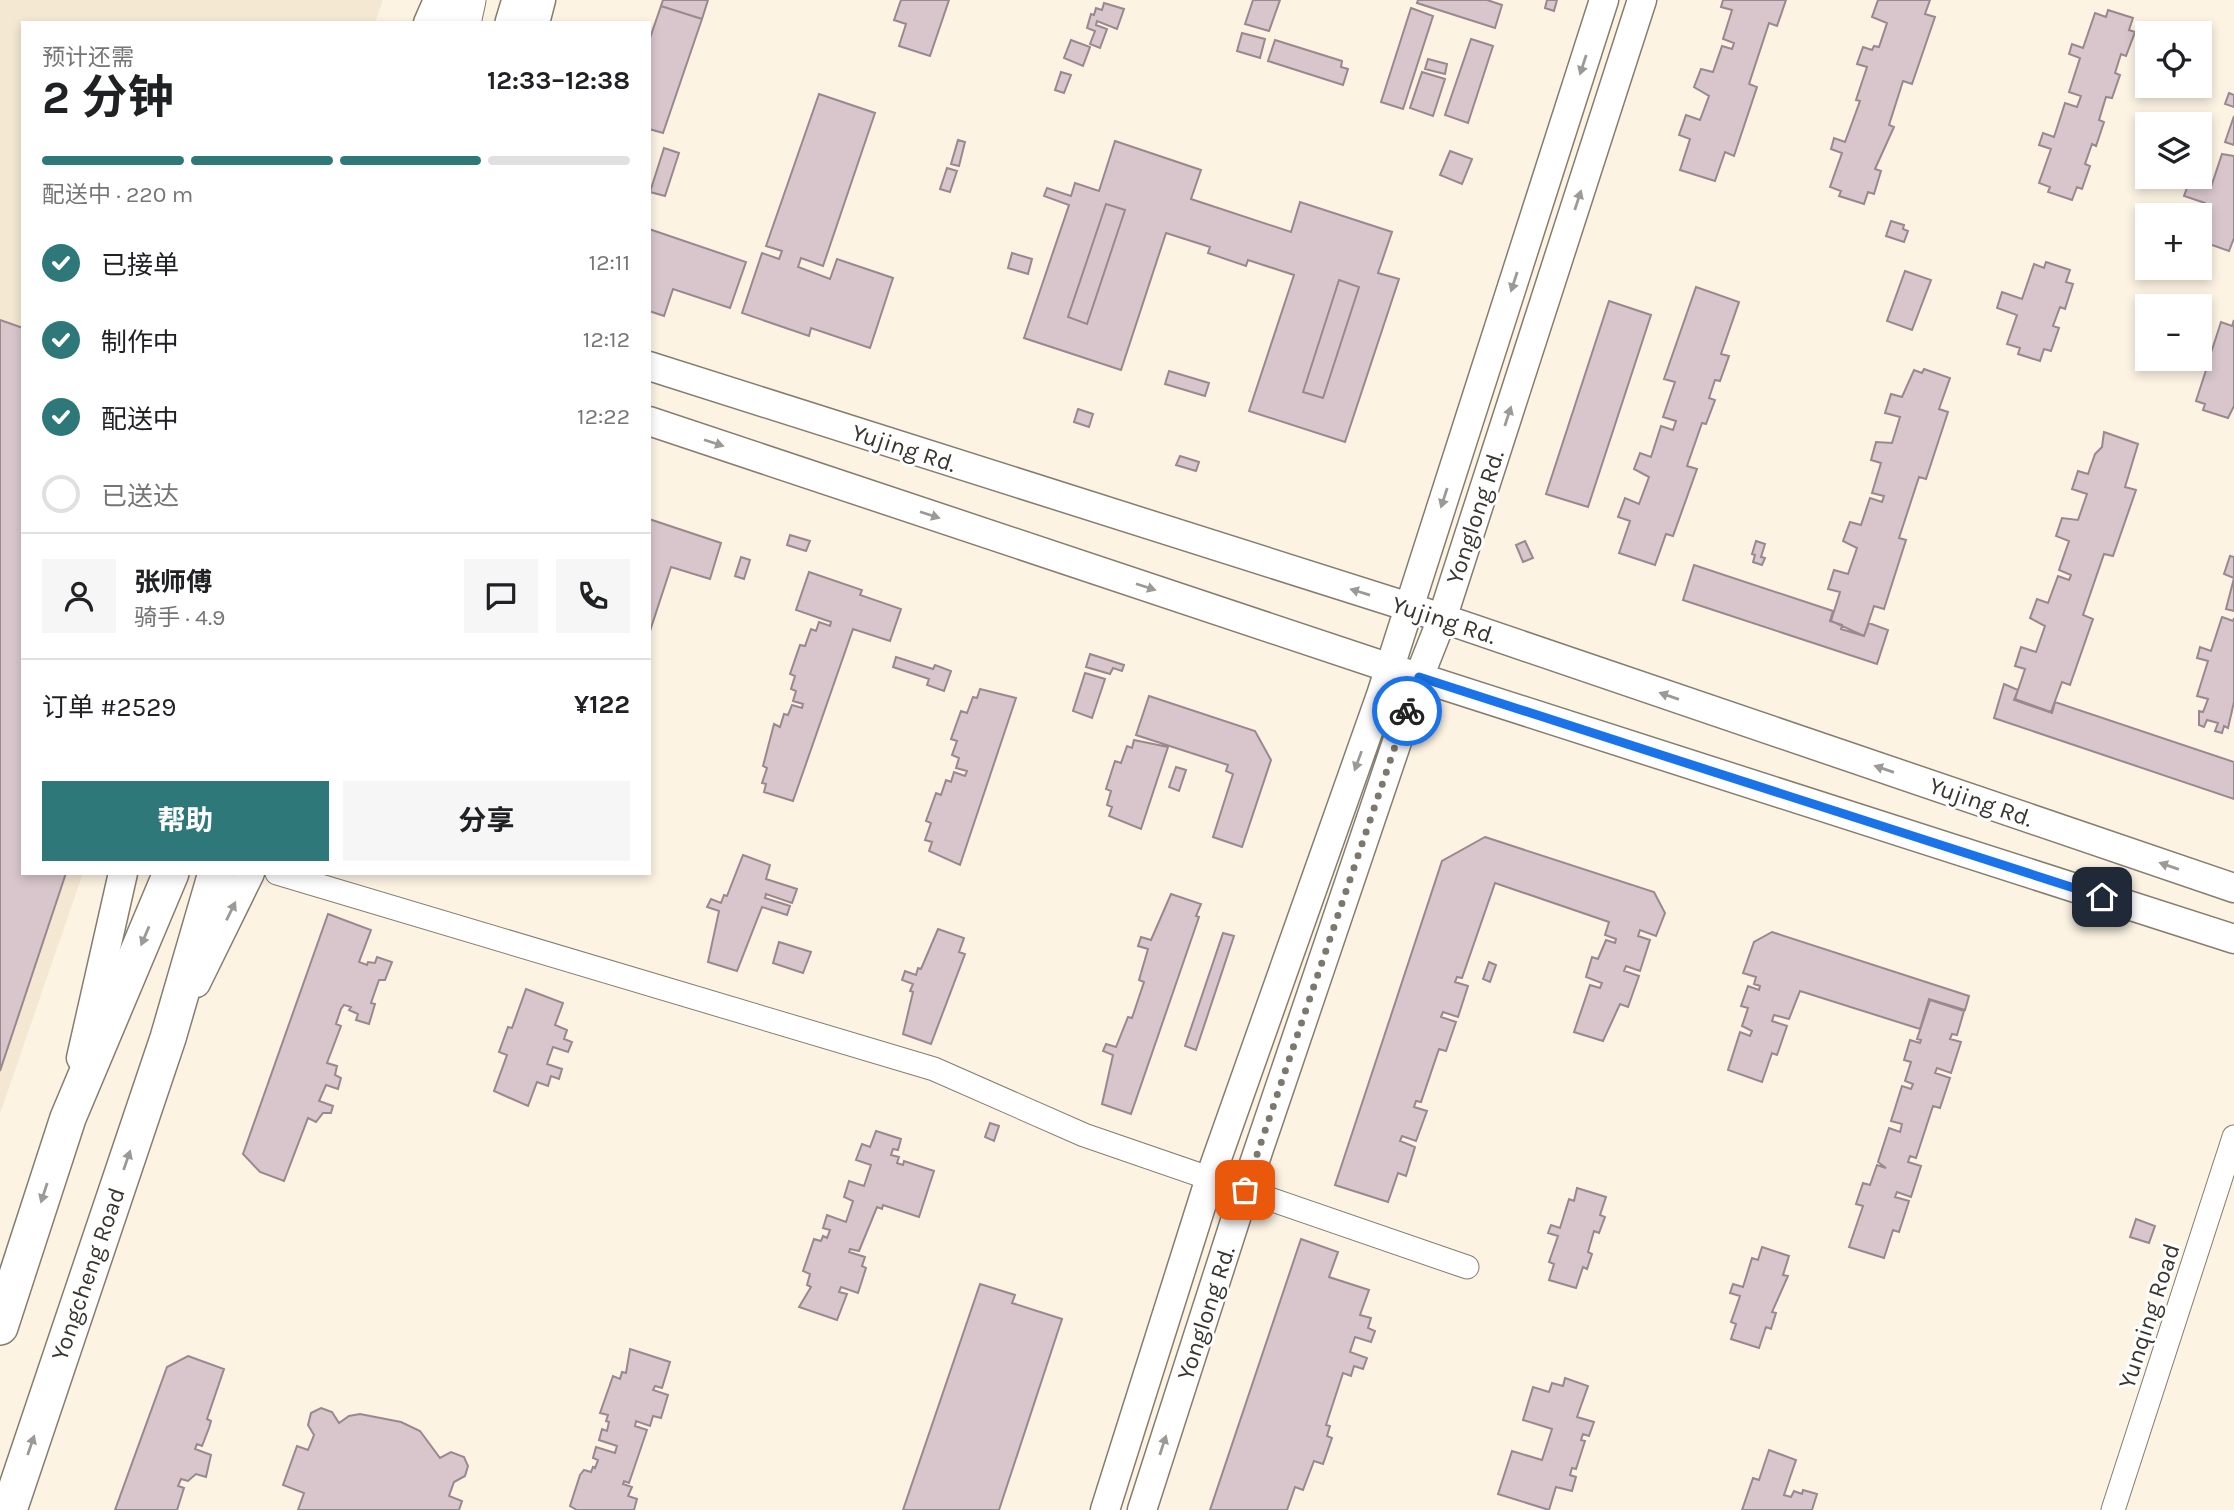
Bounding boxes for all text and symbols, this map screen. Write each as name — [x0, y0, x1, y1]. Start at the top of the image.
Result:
map controls — [2135, 21, 2212, 371]
button: locate — [2135, 21, 2212, 98]
text: 预计还需 — [42, 44, 134, 71]
one-way arrow — [1578, 55, 1588, 76]
text: 12:33–12:38 — [487, 65, 630, 96]
text: 2 分钟 — [42, 71, 173, 125]
button: layers — [2135, 112, 2212, 189]
text: 配送中 · 220 m — [42, 181, 193, 208]
one-way arrow — [1573, 189, 1583, 210]
button: + — [2135, 203, 2212, 280]
icon: check — [42, 244, 80, 282]
text: 12:11 — [589, 249, 630, 276]
text: 已接单 — [101, 250, 179, 281]
one-way arrow — [1508, 271, 1519, 292]
button: − — [2135, 294, 2212, 371]
icon: check — [42, 321, 80, 359]
text: 12:12 — [583, 326, 630, 353]
text: 制作中 — [101, 327, 179, 358]
icon: check — [42, 398, 80, 436]
text: 12:22 — [577, 403, 630, 430]
text: 配送中 — [101, 404, 179, 435]
one-way arrow — [1503, 406, 1514, 427]
street label: Yujing Rd. — [848, 418, 960, 478]
one-way arrow — [704, 438, 725, 449]
street label: Yonglong Rd. — [1440, 446, 1510, 588]
text: 已送达 — [101, 481, 179, 512]
one-way arrow — [1438, 488, 1449, 509]
one-way arrow — [919, 510, 940, 520]
button: person — [42, 559, 116, 633]
button: chat — [464, 559, 538, 633]
button: phone — [556, 559, 630, 633]
text: 张师傅 — [134, 567, 212, 598]
one-way arrow — [1135, 582, 1156, 592]
one-way arrow — [1350, 587, 1371, 597]
street label: Yujing Rd. — [1388, 590, 1500, 650]
text: 骑手 · 4.9 — [134, 604, 225, 631]
courier — [1372, 676, 1442, 746]
text: ¥122 — [574, 689, 630, 720]
one-way arrow — [1658, 690, 1679, 701]
text: 订单 #2529 — [42, 692, 176, 723]
icon: bike — [1388, 692, 1426, 730]
one-way arrow — [1352, 750, 1363, 771]
one-way arrow — [1874, 763, 1895, 774]
street label: Yujing Rd. — [1926, 771, 2036, 833]
button: 帮助 — [42, 781, 329, 861]
button: 分享 — [343, 781, 630, 861]
one-way arrow — [2159, 860, 2180, 871]
pin — [2072, 867, 2132, 927]
icon: home — [2083, 878, 2121, 916]
one-way arrow — [225, 901, 237, 921]
one-way arrow — [139, 926, 150, 947]
one-way arrow — [122, 1150, 133, 1171]
pin — [1215, 1160, 1275, 1220]
icon: bag — [1226, 1171, 1264, 1209]
one-way arrow — [38, 1183, 48, 1204]
street label: Yongcheng Road — [45, 1184, 131, 1364]
street label: Yunqing Road — [2112, 1240, 2186, 1392]
street label: Yonglong Rd. — [1171, 1242, 1241, 1384]
one-way arrow — [1158, 1434, 1169, 1455]
one-way arrow — [26, 1435, 36, 1456]

